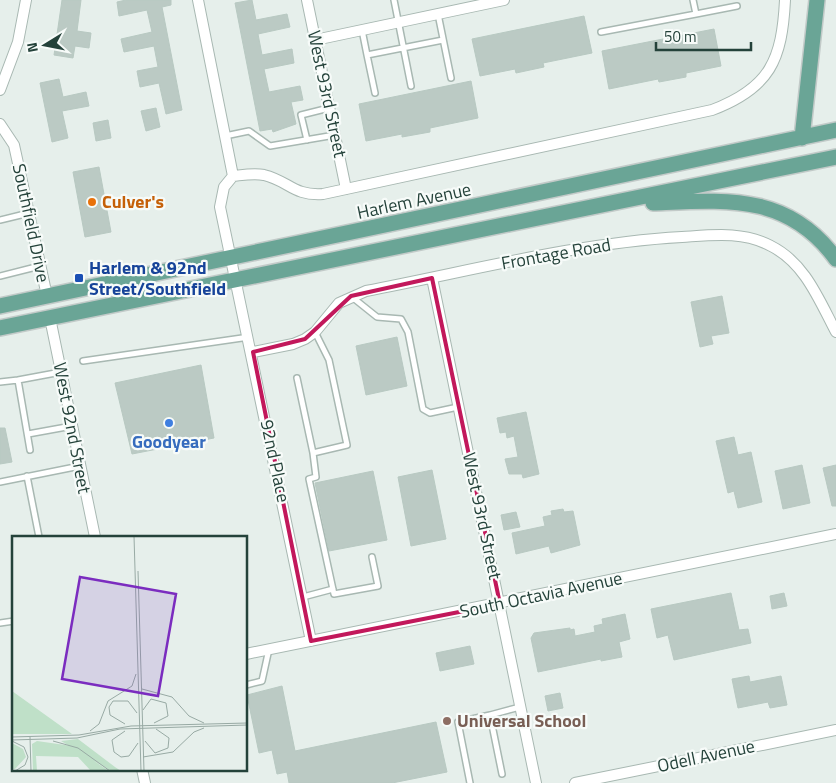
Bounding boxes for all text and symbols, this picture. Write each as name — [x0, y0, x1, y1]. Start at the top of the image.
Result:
north arrow — [20, 20, 70, 70]
scale bar — [656, 20, 751, 52]
text: 50 m — [664, 25, 697, 48]
street label: West 93rd Street — [301, 28, 354, 161]
text: N — [21, 41, 43, 54]
street label: Southfield Drive — [6, 161, 57, 285]
street label: Harlem Avenue — [354, 175, 473, 226]
place label: Culver's — [102, 188, 164, 215]
marker: Culver's — [86, 196, 98, 208]
street label: Frontage Road — [499, 231, 613, 276]
place label: Harlem & 92nd Street/Southfield — [89, 254, 226, 302]
marker: Harlem & 92nd Street/Southfield — [73, 272, 85, 284]
street label: West 92nd Street — [47, 360, 99, 496]
marker: Goodyear — [163, 417, 175, 429]
street label: 92nd Place — [254, 417, 297, 505]
place label: Goodyear — [132, 428, 206, 455]
street label: West 93rd Street — [456, 450, 509, 583]
inset map — [12, 536, 248, 770]
street label: South Octavia Avenue — [457, 564, 625, 625]
place label: Universal School — [457, 707, 586, 734]
marker: Universal School — [441, 715, 453, 727]
street label: Odell Avenue — [655, 732, 757, 779]

